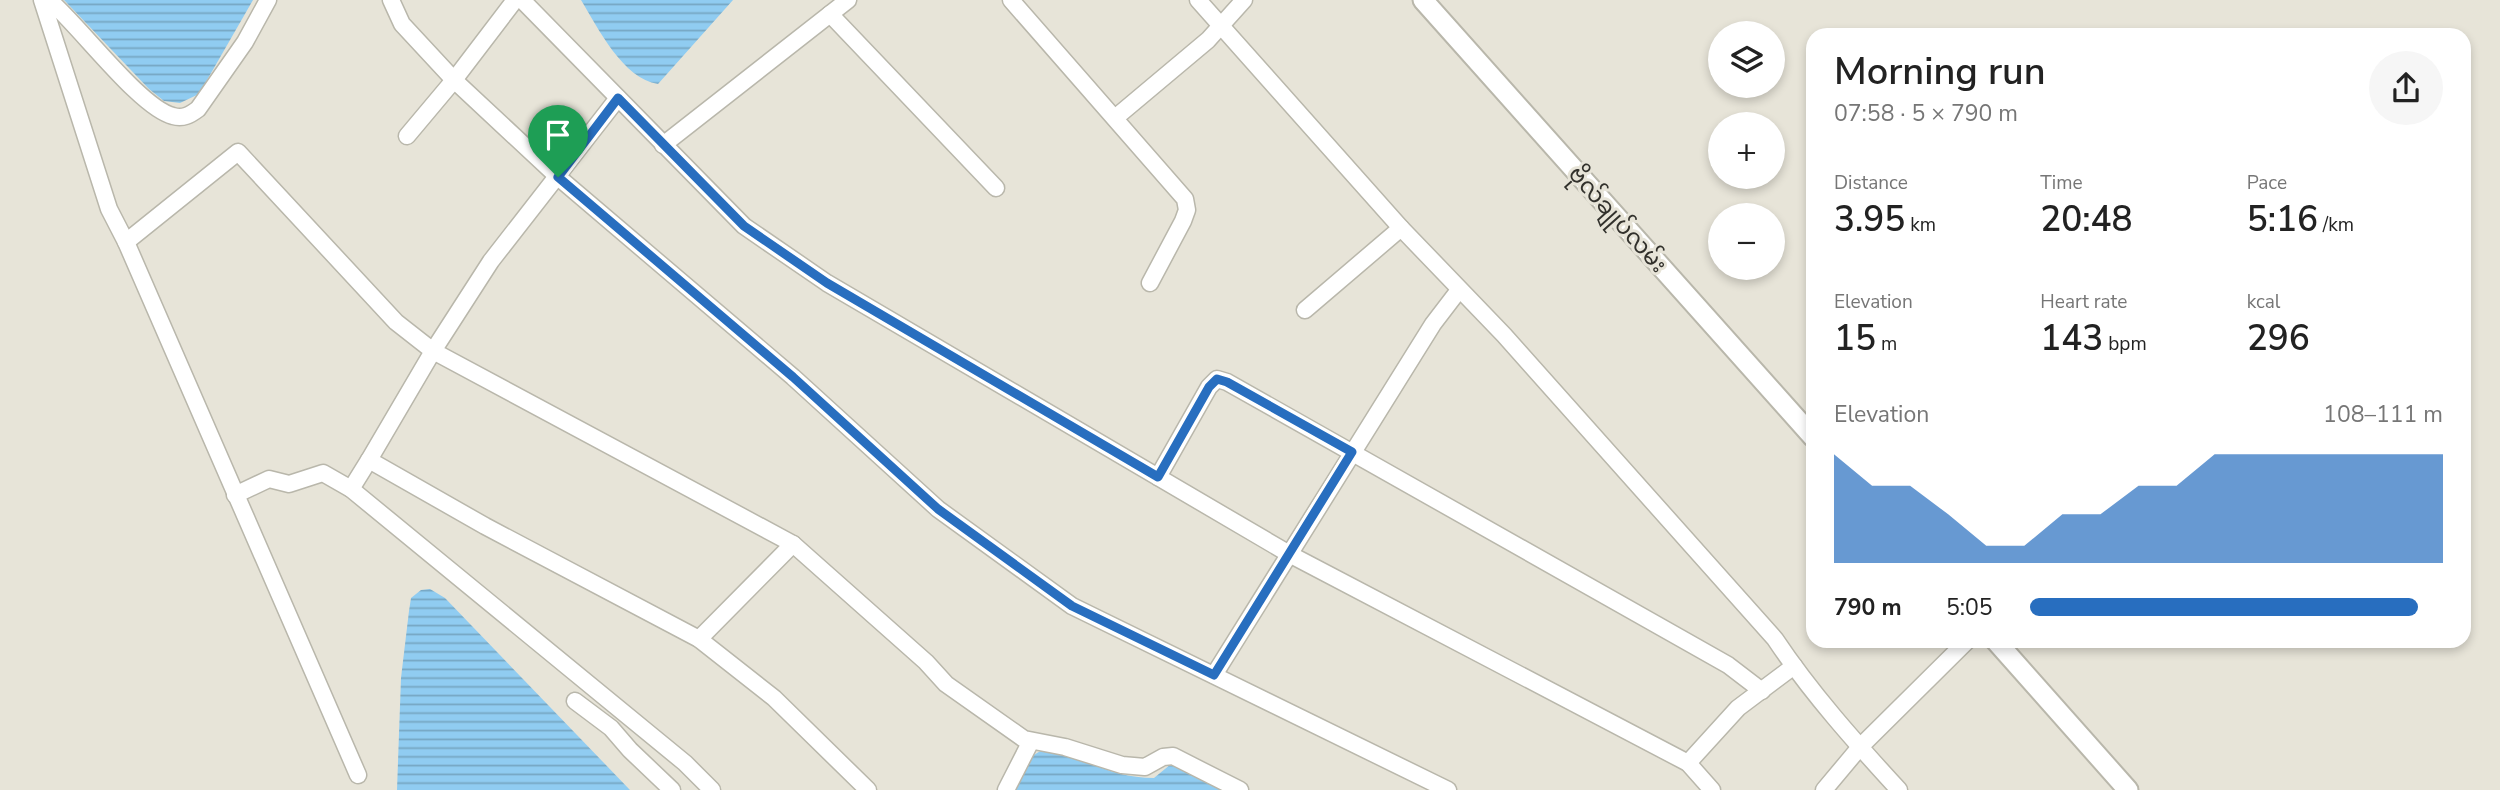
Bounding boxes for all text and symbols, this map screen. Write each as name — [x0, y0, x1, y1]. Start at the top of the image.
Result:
map controls — [1708, 21, 1785, 280]
button: layers — [1708, 21, 1785, 98]
text: Morning run — [1834, 46, 2046, 97]
button: share — [2369, 51, 2443, 125]
text: 07:58 · 5 × 790 m — [1834, 98, 2018, 129]
pin — [528, 105, 588, 177]
button: + — [1708, 112, 1785, 189]
icon: arrive — [539, 116, 577, 154]
street label: ဗိုလ်ချုပ်လမ်း — [1559, 159, 1675, 281]
text: Distance — [1834, 170, 1908, 196]
text: Time — [2040, 170, 2083, 196]
text: Pace — [2247, 170, 2287, 196]
text: 3.95 — [1834, 196, 1905, 243]
text: 20:48 — [2040, 196, 2133, 243]
text: 5:16 — [2247, 196, 2318, 243]
button: − — [1708, 203, 1785, 280]
text: km — [1905, 212, 1936, 238]
text: /km — [2318, 212, 2354, 238]
text: Elevation — [1834, 289, 1913, 315]
text: Heart rate — [2040, 289, 2127, 315]
text: kcal — [2247, 289, 2280, 315]
text: 15 — [1834, 315, 1876, 362]
text: 143 — [2040, 315, 2103, 362]
text: 296 — [2247, 315, 2310, 362]
text: m — [1876, 331, 1897, 357]
text: bpm — [2103, 331, 2147, 357]
text: Elevation — [1834, 399, 1929, 430]
text: 108–111 m — [2323, 399, 2443, 430]
text: 790 m — [1834, 592, 1902, 623]
text: 5:05 — [1946, 592, 1993, 623]

